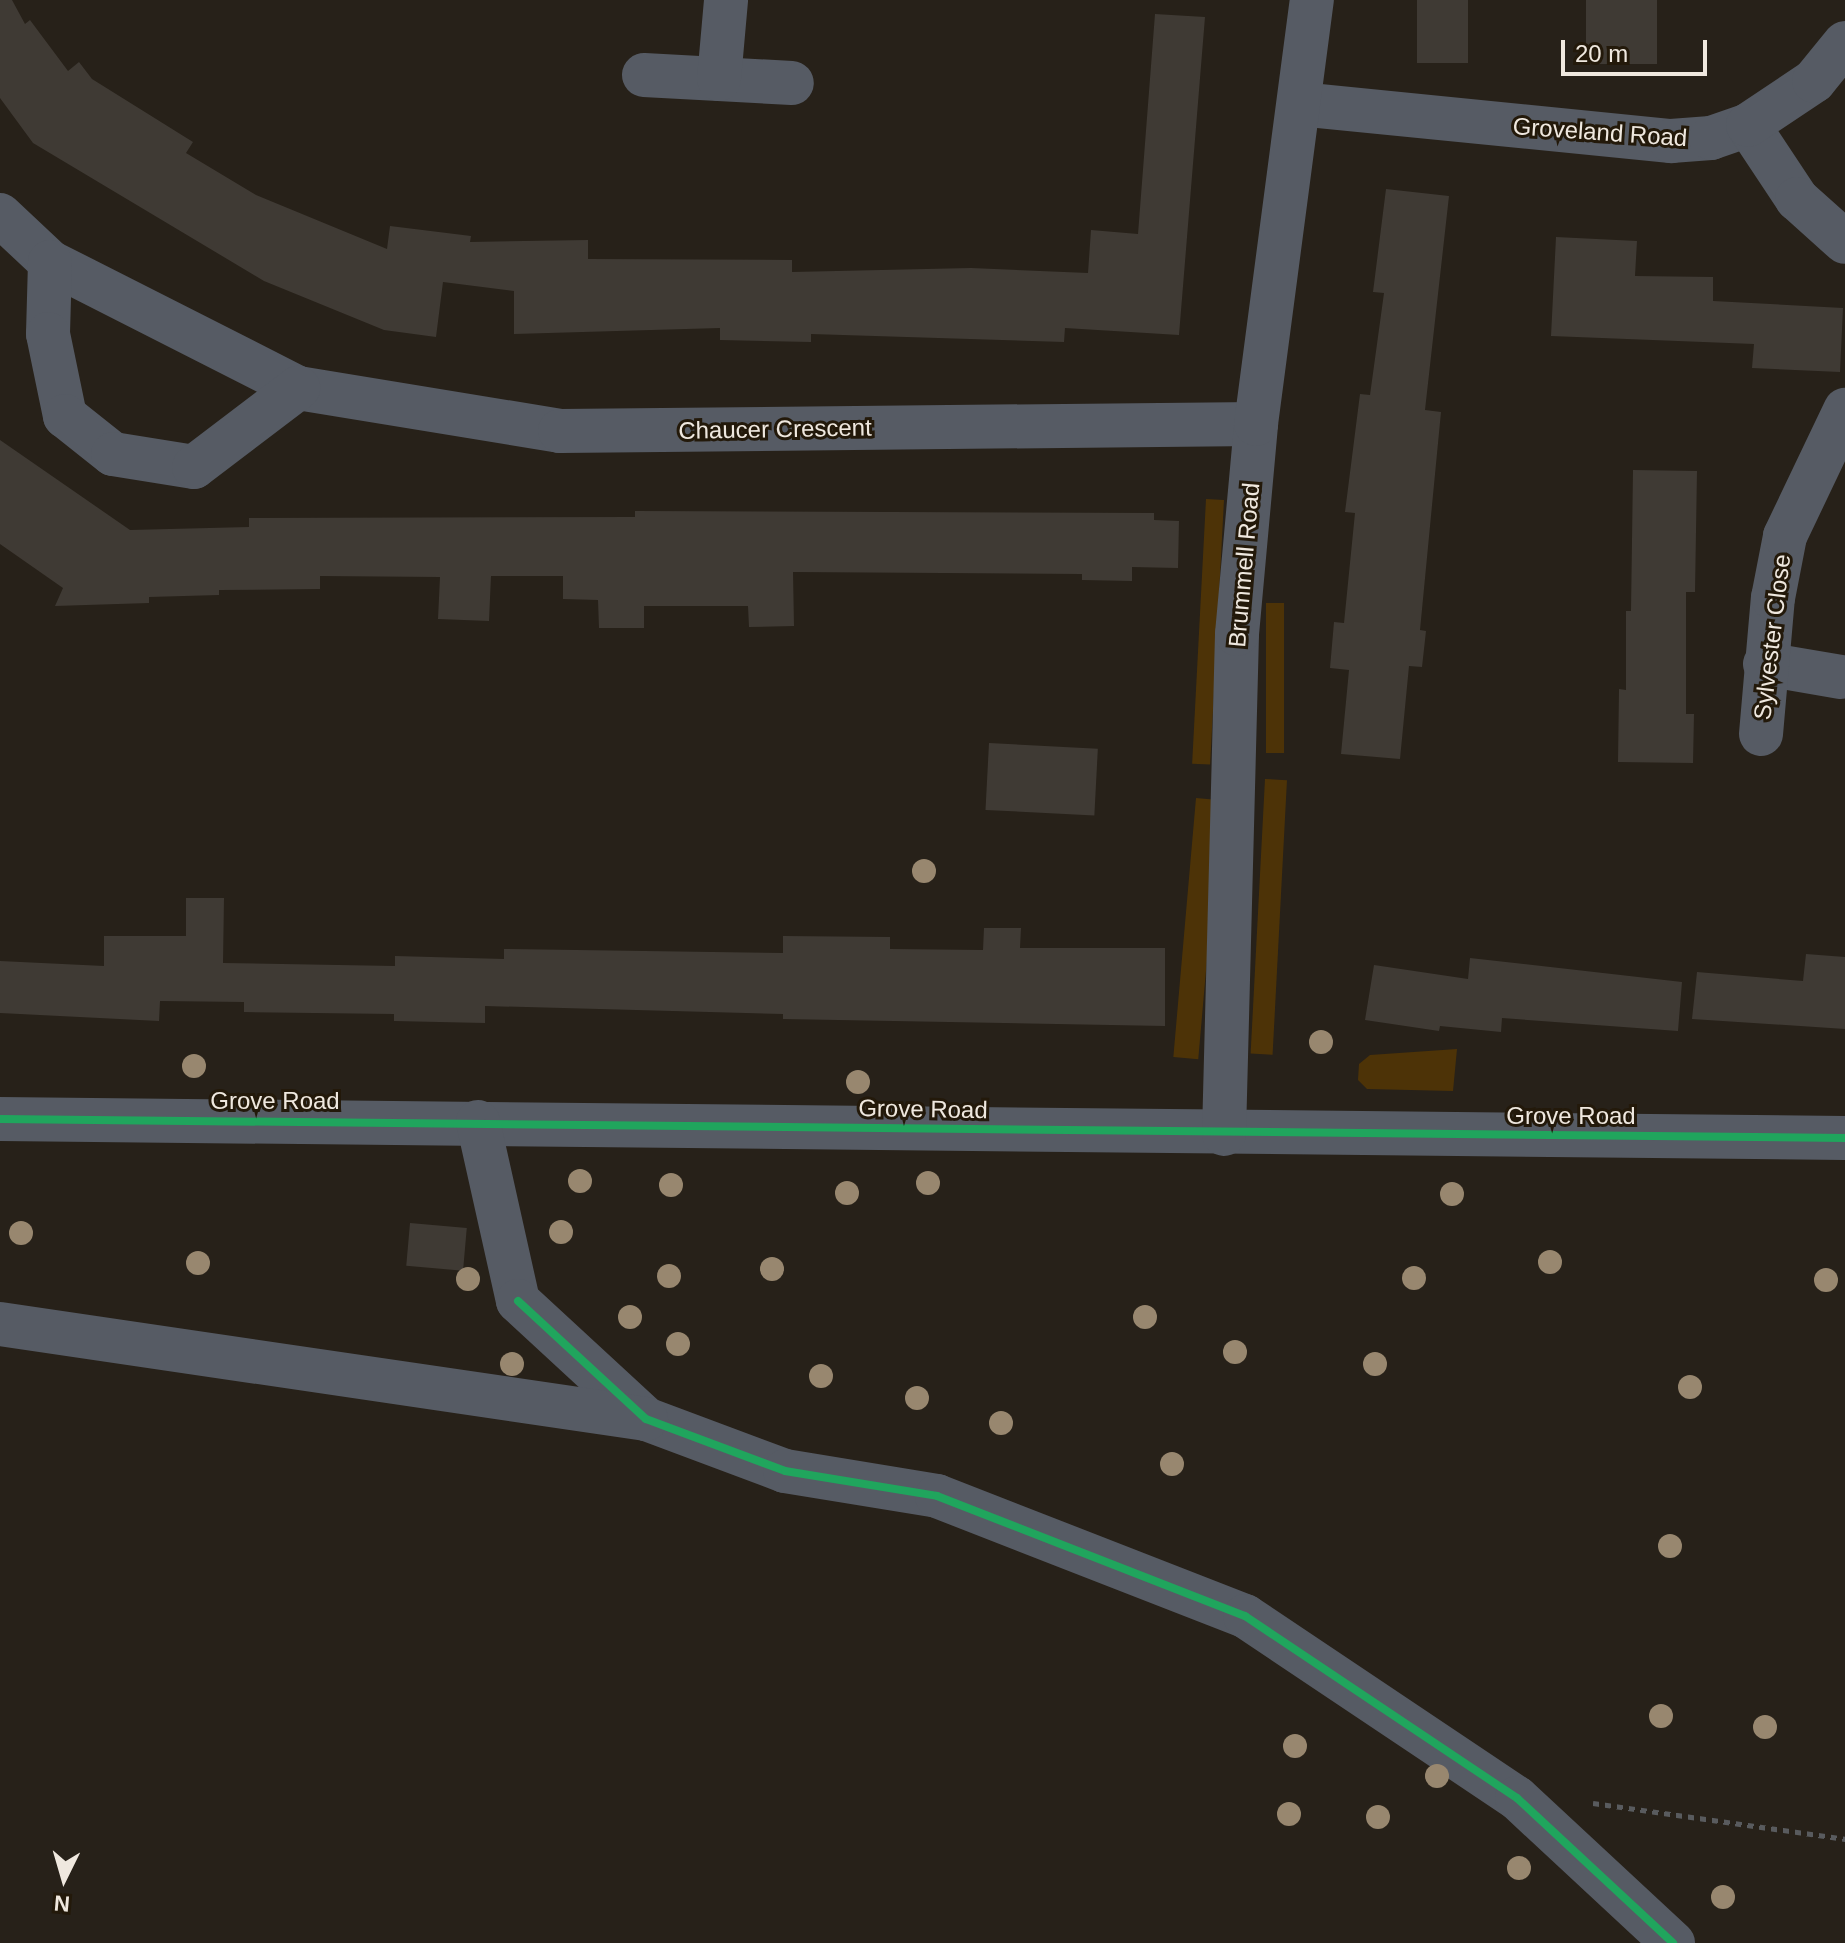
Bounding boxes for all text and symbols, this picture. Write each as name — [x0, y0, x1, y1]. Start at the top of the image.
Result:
scale bar — [1565, 24, 1711, 74]
text: 20 m — [1575, 40, 1628, 67]
street label: Groveland Road — [1512, 112, 1688, 152]
street label: Chaucer Crescent — [678, 413, 872, 445]
street label: Brummell Road — [1222, 481, 1266, 649]
street label: Sylvester Close — [1748, 553, 1796, 721]
street label: Grove Road — [210, 1087, 340, 1115]
street label: Grove Road — [858, 1093, 988, 1125]
street label: Grove Road — [1506, 1102, 1636, 1130]
north arrow — [24, 1839, 104, 1919]
text: N — [53, 1890, 71, 1917]

